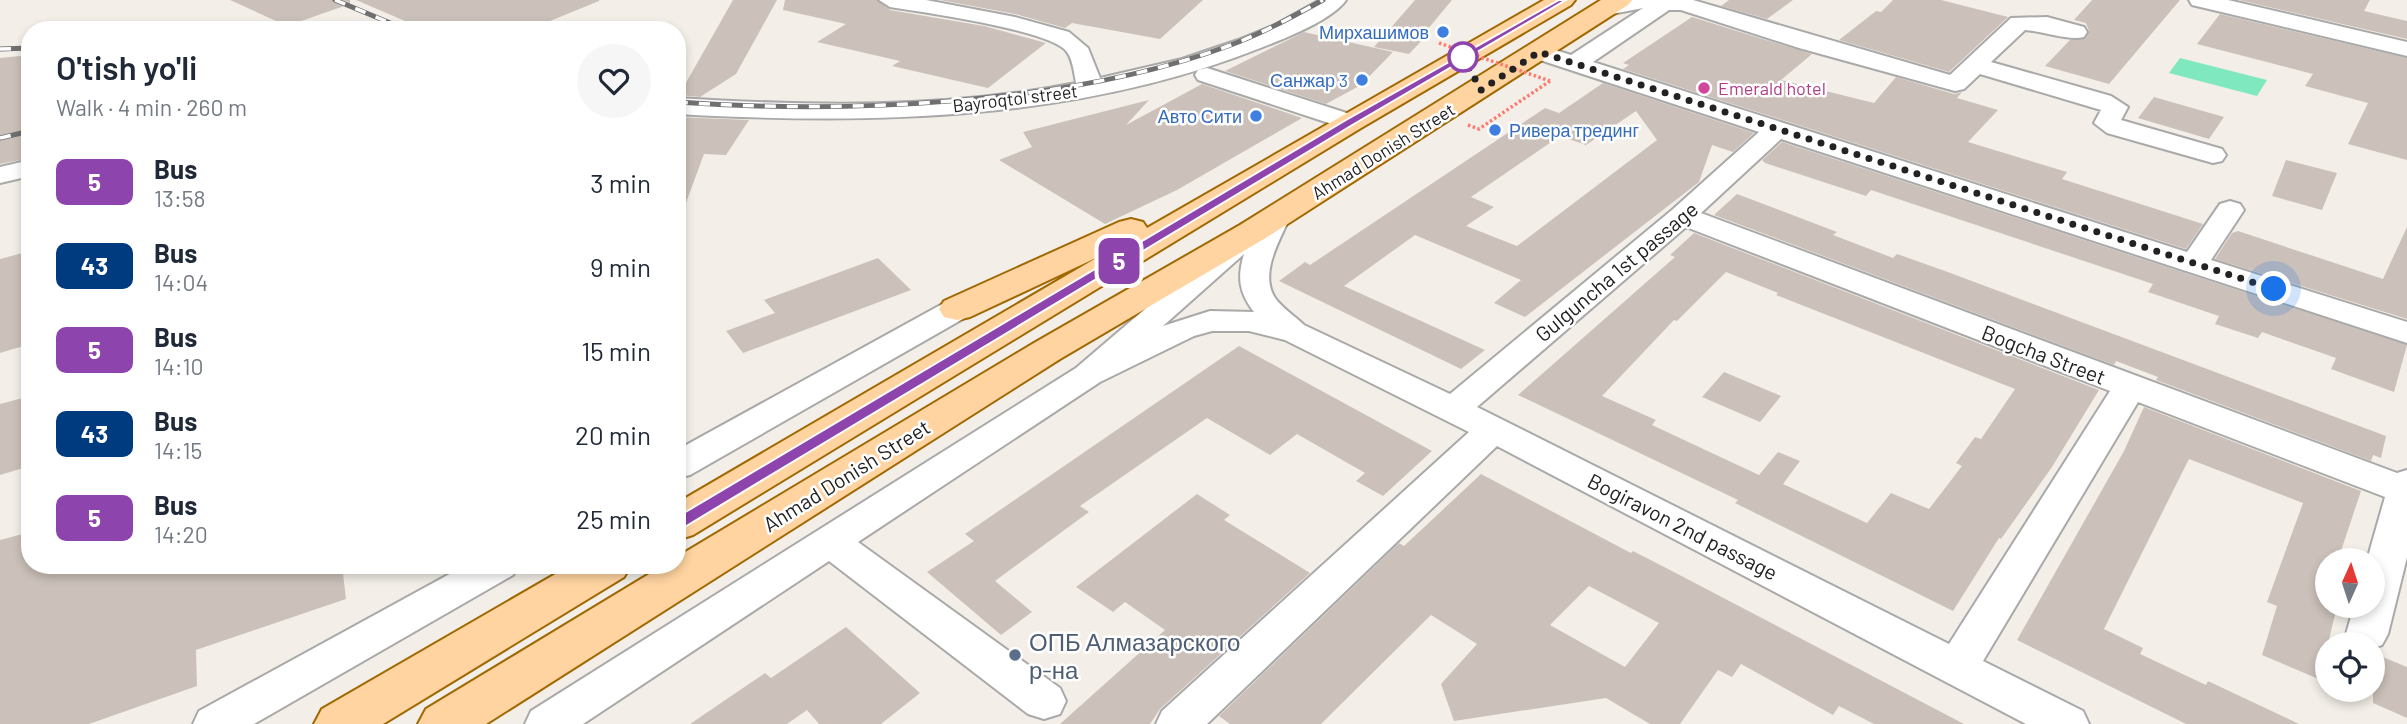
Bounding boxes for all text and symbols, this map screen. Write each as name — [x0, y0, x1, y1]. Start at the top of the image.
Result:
place label: Мирхашимов — [1319, 21, 1429, 43]
marker: Мирхашимов — [1435, 24, 1451, 40]
unlabelled marker — [1448, 42, 1478, 72]
button: heart — [577, 44, 651, 118]
text: O'tish yo'li — [56, 47, 197, 87]
place label: Санжар 3 — [1270, 69, 1348, 91]
marker: Санжар 3 — [1354, 72, 1370, 88]
place label: Emerald hotel — [1718, 77, 1826, 99]
street label: Bayroqtol street — [951, 79, 1079, 117]
marker: Emerald hotel — [1696, 80, 1712, 96]
text: Walk · 4 min · 260 m — [56, 93, 247, 121]
street label: Ahmad Donish Street — [1307, 98, 1459, 204]
place label: Авто Сити — [1158, 105, 1242, 127]
marker: Авто Сити — [1248, 108, 1264, 124]
place label: Ривера трединг — [1509, 119, 1639, 141]
marker: Ривера трединг — [1487, 122, 1503, 138]
text: Bus — [154, 153, 197, 184]
text: 5 — [88, 167, 101, 196]
text: 3 min — [590, 167, 651, 198]
text: 13:58 — [154, 184, 206, 212]
street label: Gulguncha 1st passage — [1530, 196, 1702, 346]
text: Bus — [154, 237, 197, 268]
line badge: 5 — [1096, 238, 1142, 284]
text: 5 — [1113, 246, 1125, 275]
text: 43 — [81, 251, 108, 280]
text: 9 min — [590, 251, 651, 282]
text: 14:04 — [154, 268, 208, 296]
your location — [2256, 271, 2291, 306]
street label: Bogcha Street — [1979, 319, 2109, 389]
text: Bus — [154, 321, 197, 352]
text: 5 — [88, 335, 101, 364]
text: 15 min — [581, 335, 651, 366]
text: 14:10 — [154, 352, 204, 380]
text: Bus — [154, 405, 197, 436]
street label: Ahmad Donish Street — [758, 414, 934, 536]
text: 43 — [81, 419, 108, 448]
text: 20 min — [575, 419, 651, 450]
text: 14:15 — [154, 436, 202, 464]
street label: Bogiravon 2nd passage — [1584, 467, 1782, 585]
text: Bus — [154, 489, 197, 520]
text: 5 — [88, 503, 101, 532]
text: 25 min — [576, 503, 651, 534]
text: 14:20 — [154, 520, 208, 548]
north arrow — [2315, 548, 2385, 618]
map controls — [2315, 548, 2385, 702]
place label: ОПБ Алмазарского р-на — [1029, 627, 1240, 684]
button: locate — [2315, 632, 2385, 702]
marker: ОПБ Алмазарского р-на — [1007, 647, 1023, 663]

